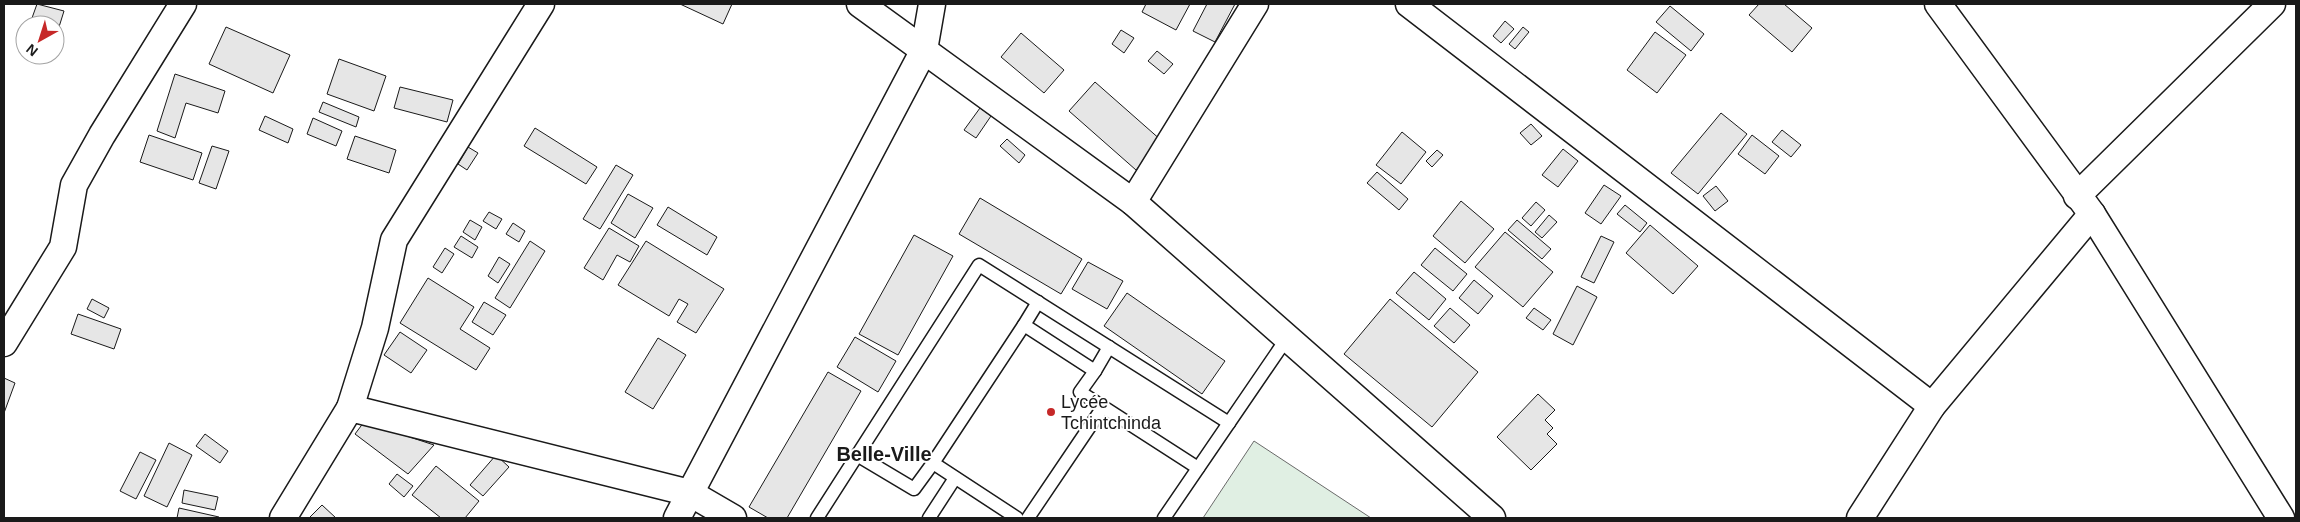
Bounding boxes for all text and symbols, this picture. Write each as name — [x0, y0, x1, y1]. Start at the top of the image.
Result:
north arrow — [15, 15, 65, 65]
text: N — [23, 41, 41, 60]
place label: Lycée Tchintchinda — [1061, 392, 1162, 433]
marker: Lycée Tchintchinda — [1045, 406, 1057, 418]
district label: Belle-Ville — [836, 443, 932, 465]

